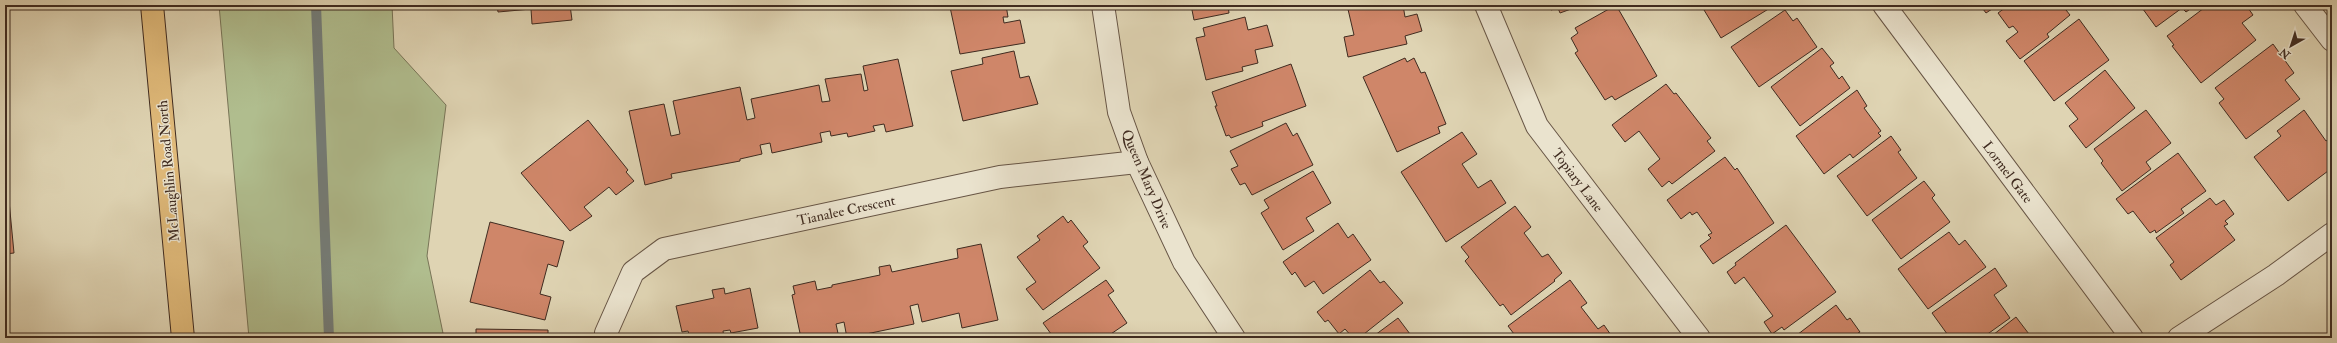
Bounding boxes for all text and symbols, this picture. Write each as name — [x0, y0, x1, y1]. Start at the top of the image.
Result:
north arrow — [2271, 26, 2311, 66]
text: N — [2276, 45, 2294, 62]
street label: McLaughlin Road North — [154, 99, 183, 242]
street label: Queen Mary Drive — [1117, 127, 1175, 232]
street label: Lormel Gate — [1979, 138, 2037, 207]
street label: Topiary Lane — [1547, 145, 1607, 216]
street label: Tianalee Crescent — [795, 192, 897, 229]

